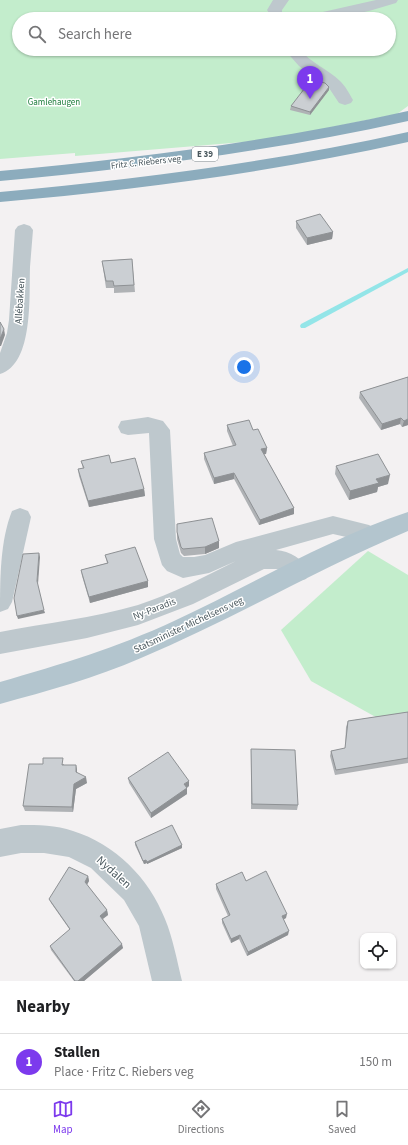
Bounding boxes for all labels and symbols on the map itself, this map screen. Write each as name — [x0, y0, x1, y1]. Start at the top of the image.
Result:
pin: 1 — [297, 66, 323, 99]
park label: Gamlehaugen — [28, 96, 80, 109]
road number: E 39 — [192, 147, 218, 161]
street label: Fritz C. Riebers veg — [110, 152, 182, 173]
street label: Allébakken — [11, 278, 29, 325]
your location — [234, 357, 254, 377]
street label: Statsminister Michelsens veg — [131, 593, 246, 657]
street label: Ny-Paradis — [131, 594, 178, 624]
street label: Nydalen — [93, 852, 135, 893]

